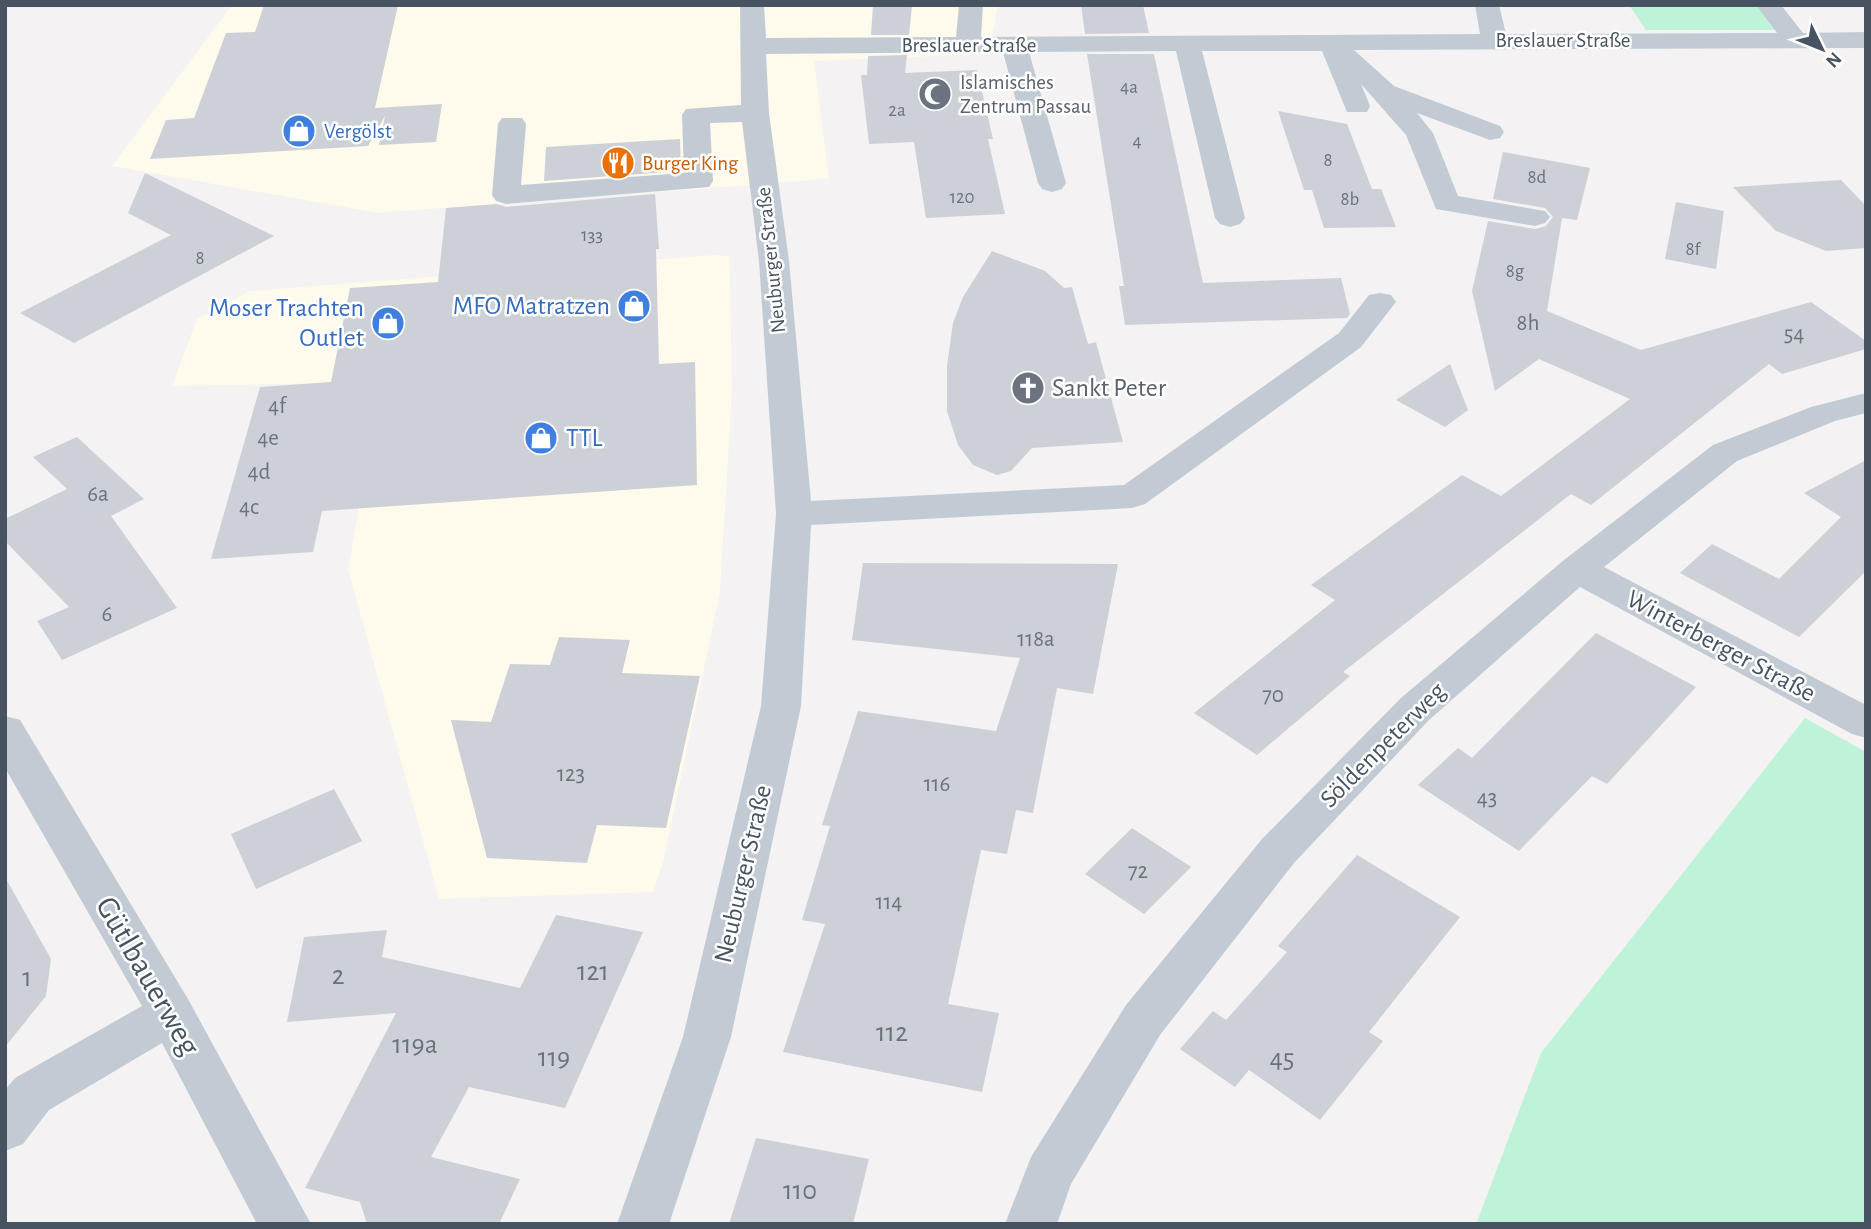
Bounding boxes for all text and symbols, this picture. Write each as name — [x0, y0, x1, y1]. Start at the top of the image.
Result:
north arrow — [1787, 14, 1857, 84]
street label: Breslauer Straße — [1496, 30, 1631, 51]
street label: Breslauer Straße — [902, 35, 1037, 56]
text: N — [1822, 48, 1845, 71]
place label: Islamisches Zentrum Passau — [960, 72, 1092, 117]
mosque icon: Islamisches Zentrum Passau — [916, 75, 954, 113]
house number: 4a — [1120, 78, 1138, 97]
house number: 2a — [888, 101, 906, 120]
shop icon: Vergölst — [280, 112, 318, 150]
place label: Vergölst — [324, 121, 392, 142]
house number: 4 — [1132, 132, 1142, 151]
restaurant icon: Burger King — [599, 144, 637, 182]
house number: 8 — [1323, 151, 1333, 170]
place label: Burger King — [642, 153, 739, 174]
house number: 8d — [1528, 168, 1547, 187]
street label: Neuburger Straße — [753, 186, 789, 334]
house number: 120 — [949, 188, 975, 207]
house number: 8b — [1341, 190, 1359, 209]
house number: 133 — [581, 226, 603, 245]
house number: 8f — [1686, 240, 1702, 259]
house number: 8 — [195, 249, 205, 268]
house number: 8g — [1506, 262, 1525, 281]
shop icon: MFO Matratzen — [615, 287, 653, 325]
place label: MFO Matratzen — [453, 293, 610, 319]
place label: Moser Trachten Outlet — [209, 295, 364, 351]
shop icon: Moser Trachten Outlet — [369, 304, 407, 342]
house number: 8h — [1517, 312, 1539, 335]
house number: 54 — [1784, 323, 1804, 346]
church icon: Sankt Peter — [1009, 369, 1047, 407]
place label: Sankt Peter — [1052, 375, 1167, 401]
house number: 4f — [268, 395, 288, 418]
shop icon: TTL — [522, 419, 560, 457]
place label: TTL — [566, 425, 602, 451]
house number: 4e — [257, 427, 279, 450]
house number: 4d — [248, 461, 271, 484]
house number: 6a — [87, 483, 109, 506]
house number: 4c — [239, 496, 259, 519]
street label: Winterberger Straße — [1622, 585, 1820, 707]
house number: 6 — [102, 603, 112, 626]
house number: 118a — [1017, 628, 1055, 651]
street label: Söldenpeterweg — [1315, 677, 1451, 813]
house number: 70 — [1262, 684, 1284, 707]
house number: 123 — [557, 763, 585, 786]
house number: 116 — [924, 773, 950, 796]
street label: Neuburger Straße — [710, 783, 776, 965]
house number: 43 — [1477, 787, 1497, 810]
house number: 72 — [1128, 860, 1148, 883]
street label: Gütlbauerweg — [90, 891, 206, 1061]
house number: 114 — [876, 891, 902, 914]
house number: 121 — [577, 958, 609, 986]
house number: 2 — [332, 962, 344, 990]
house number: 1 — [22, 964, 32, 992]
house number: 112 — [876, 1019, 908, 1047]
house number: 119a — [392, 1031, 438, 1059]
house number: 119 — [538, 1044, 570, 1072]
house number: 45 — [1269, 1045, 1295, 1073]
house number: 110 — [783, 1177, 817, 1205]

